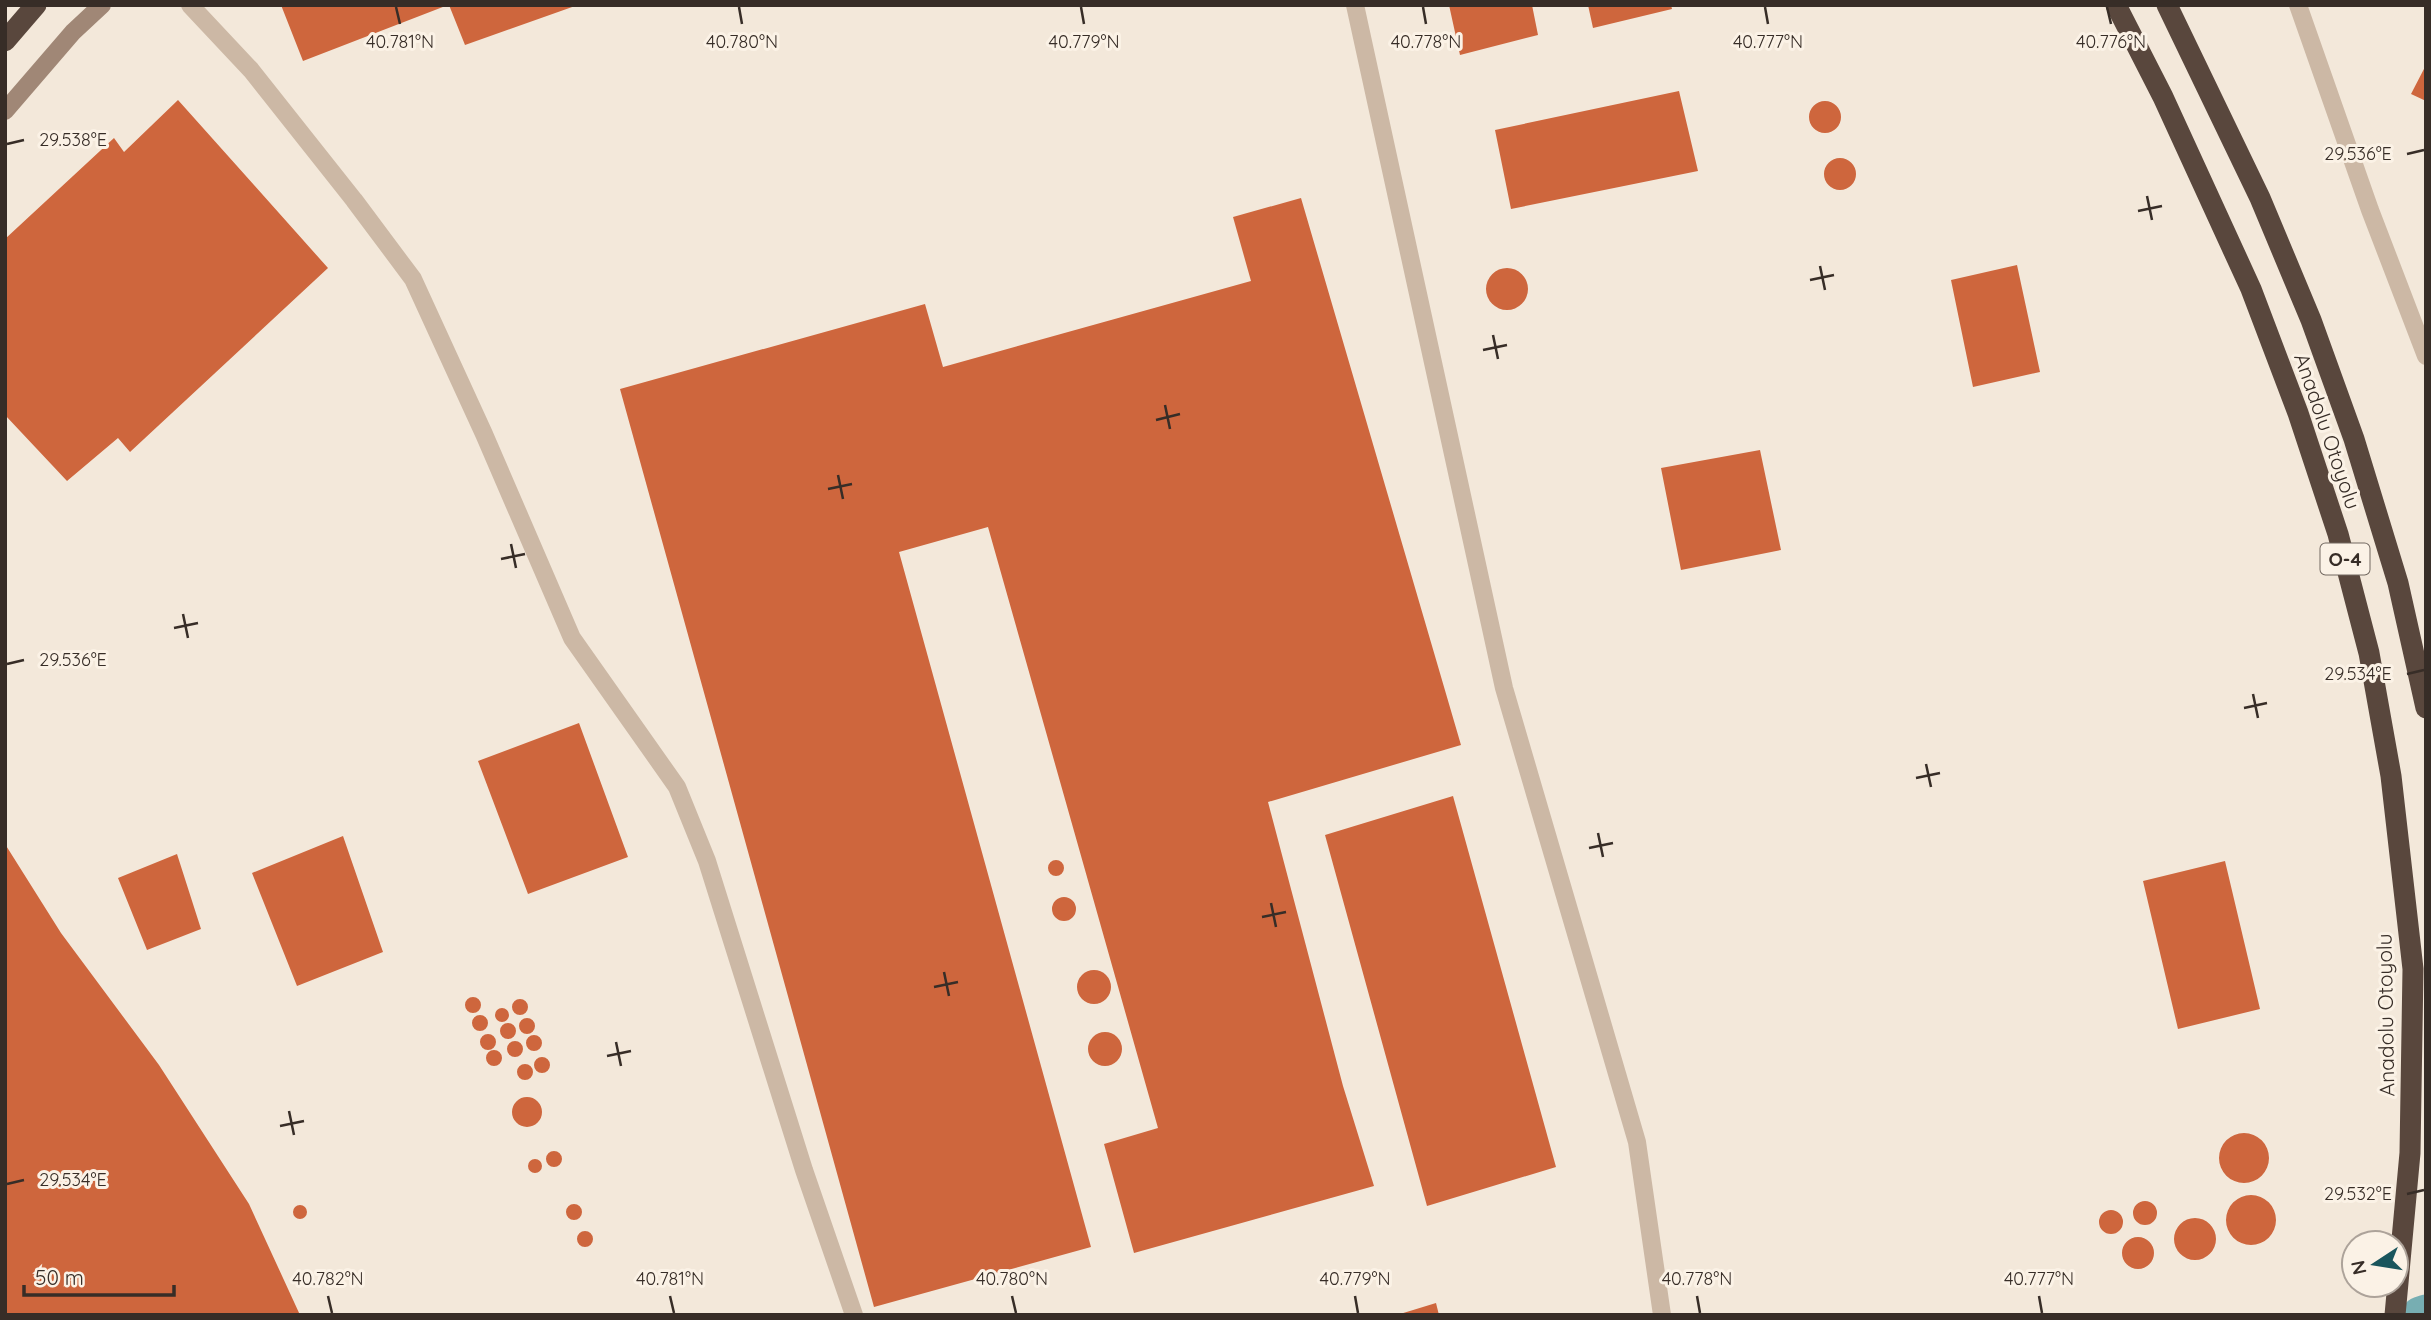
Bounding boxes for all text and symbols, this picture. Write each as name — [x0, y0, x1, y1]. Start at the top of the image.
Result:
text: 40.781°N — [366, 30, 434, 53]
text: 40.780°N — [706, 30, 778, 53]
text: 40.779°N — [1048, 30, 1120, 53]
text: 40.778°N — [1391, 30, 1461, 53]
text: 40.777°N — [1733, 30, 1803, 53]
text: 40.776°N — [2076, 30, 2146, 53]
text: 29.538°E — [39, 128, 107, 151]
text: 29.536°E — [2324, 142, 2392, 165]
street label: Anadolu Otoyolu — [2289, 350, 2367, 512]
road number: O-4 — [2320, 544, 2370, 574]
text: 29.536°E — [39, 648, 107, 671]
text: 29.534°E — [2324, 662, 2392, 685]
street label: Anadolu Otoyolu — [2371, 933, 2399, 1097]
text: 29.534°E — [39, 1168, 107, 1191]
text: 29.532°E — [2324, 1182, 2392, 1205]
north arrow — [2340, 1229, 2410, 1299]
scale bar — [24, 1254, 175, 1298]
text: N — [2345, 1258, 2372, 1277]
text: 50 m — [35, 1264, 84, 1290]
text: 40.782°N — [292, 1267, 364, 1290]
text: 40.781°N — [636, 1267, 704, 1290]
text: 40.780°N — [976, 1267, 1048, 1290]
text: 40.779°N — [1319, 1267, 1391, 1290]
text: 40.778°N — [1662, 1267, 1732, 1290]
text: 40.777°N — [2004, 1267, 2074, 1290]

